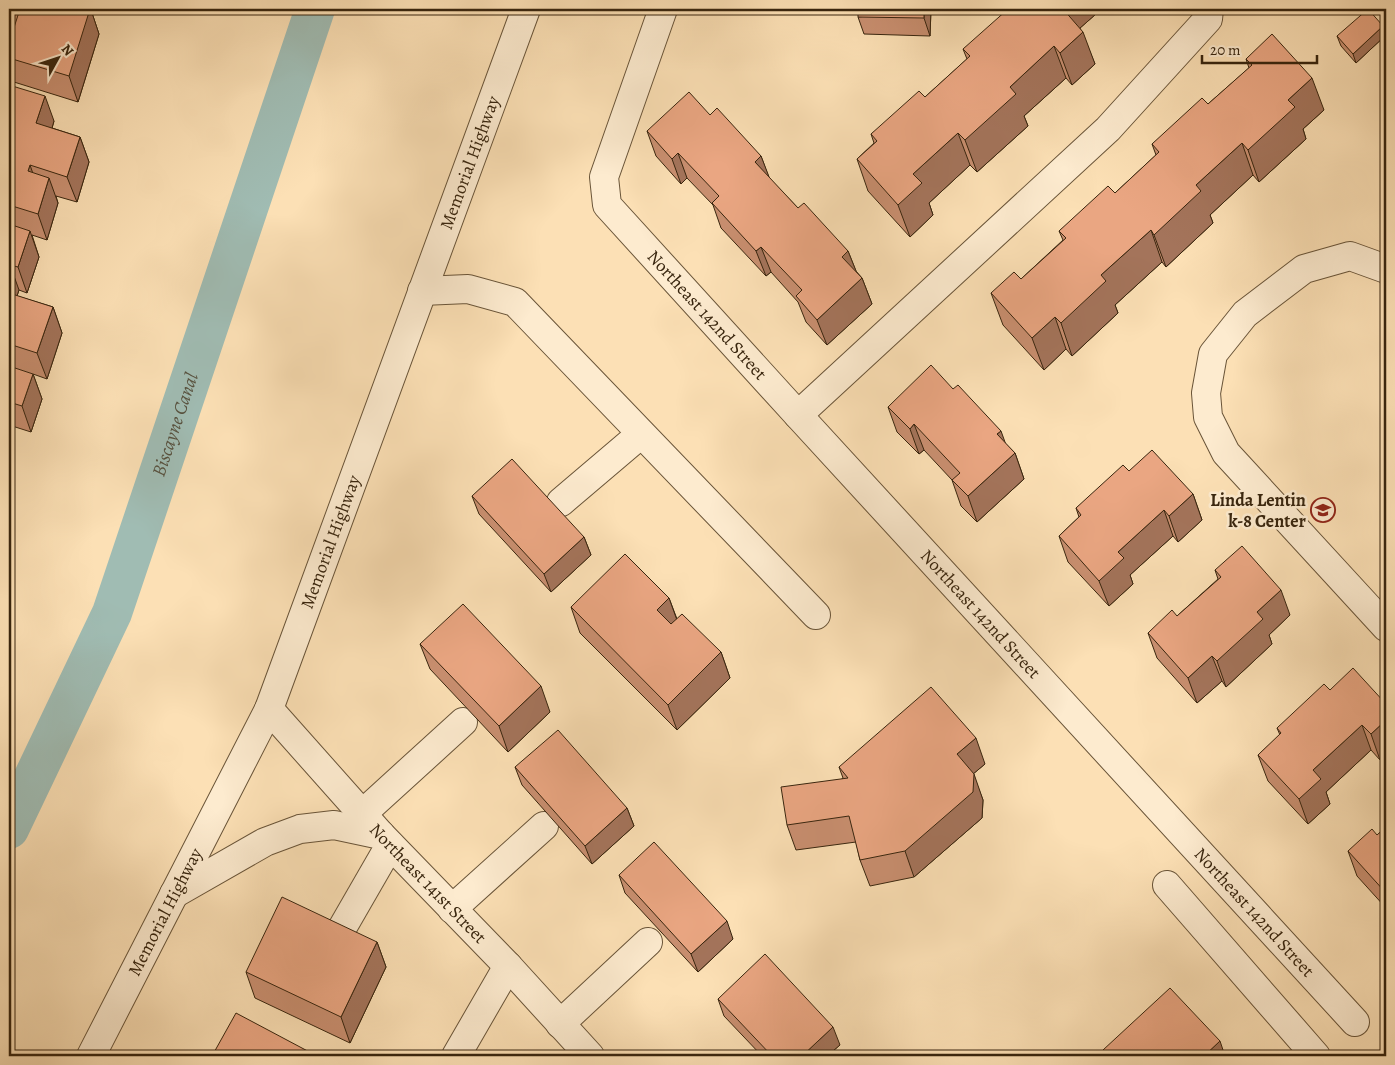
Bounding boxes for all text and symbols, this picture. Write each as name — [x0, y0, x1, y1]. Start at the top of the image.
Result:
north arrow — [32, 32, 82, 82]
scale bar — [1202, 32, 1318, 64]
text: N — [57, 40, 78, 60]
text: 20 m — [1210, 40, 1241, 60]
street label: Memorial Highway — [434, 92, 505, 233]
street label: Northeast 142nd Street — [642, 245, 772, 385]
water label: Biscayne Canal — [146, 369, 205, 480]
street label: Memorial Highway — [295, 471, 366, 612]
place label: Linda Lentin k-8 Center — [1210, 488, 1307, 533]
school or university icon: Linda Lentin k-8 Center — [1310, 497, 1336, 523]
street label: Northeast 142nd Street — [915, 544, 1046, 684]
street label: Northeast 141st Street — [364, 818, 492, 949]
street label: Northeast 142nd Street — [1189, 842, 1320, 982]
street label: Memorial Highway — [122, 843, 208, 980]

